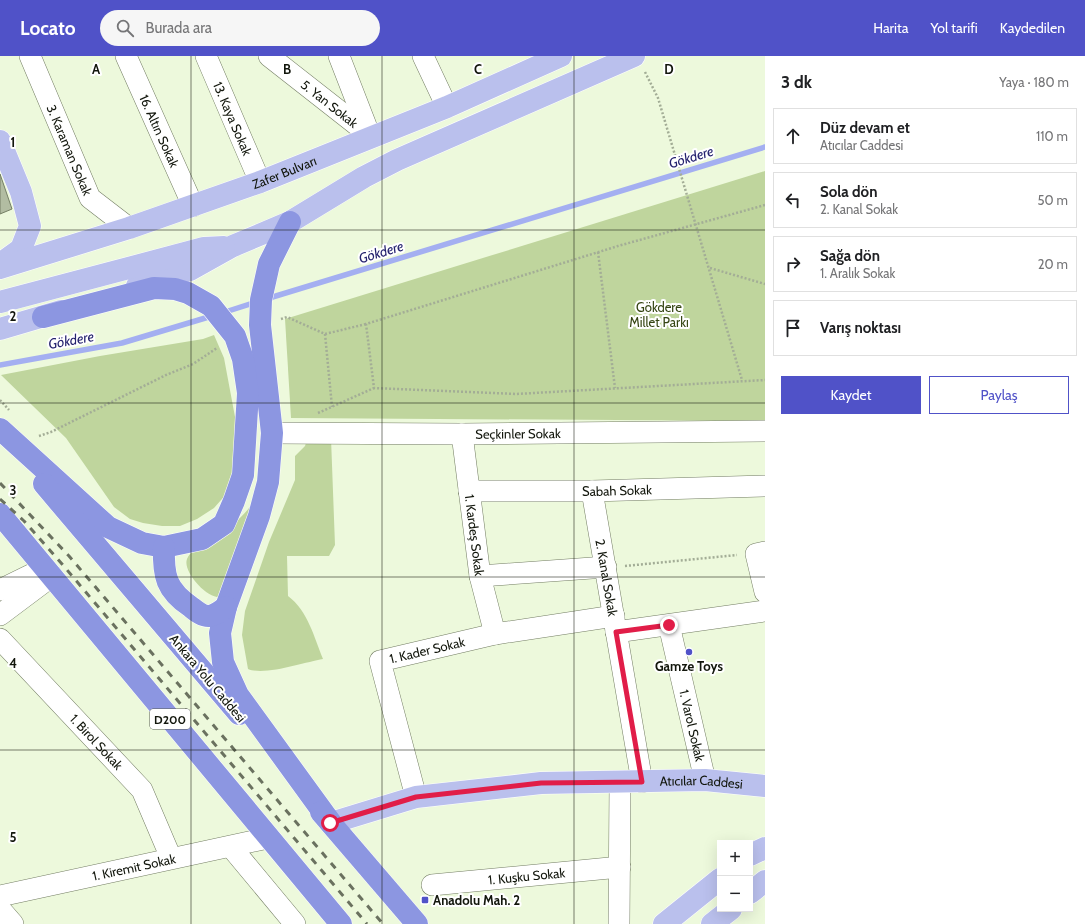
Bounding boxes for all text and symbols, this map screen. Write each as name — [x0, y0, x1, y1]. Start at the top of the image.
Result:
search box — [100, 10, 380, 46]
text: Locato — [20, 17, 76, 40]
icon: search — [114, 17, 136, 39]
text: Burada ara — [146, 19, 212, 37]
text: Harita — [873, 19, 908, 37]
text: Yol tarifi — [930, 19, 978, 37]
text: Kaydedilen — [1000, 19, 1065, 37]
text: A — [92, 61, 101, 77]
text: B — [283, 61, 291, 77]
text: C — [474, 61, 482, 77]
text: D — [664, 61, 674, 77]
text: 3 dk — [781, 72, 812, 92]
text: Yaya · 180 m — [999, 74, 1069, 90]
street label: 5. Yan Sokak — [298, 76, 362, 131]
street label: 13. Kaya Sokak — [210, 79, 256, 158]
street label: 16. Altın Sokak — [136, 92, 183, 170]
street label: 3. Karaman Sokak — [43, 102, 96, 198]
text: Düz devam et — [820, 119, 910, 137]
icon: ahead — [782, 125, 804, 147]
text: 110 m — [1036, 128, 1068, 144]
text: 1 — [11, 134, 15, 150]
text: Atıcılar Caddesi — [820, 137, 903, 153]
water label: Gökdere — [666, 142, 716, 172]
street label: Zafer Bulvarı — [250, 152, 319, 192]
text: Sola dön — [820, 183, 877, 201]
icon: left — [782, 189, 804, 211]
text: 50 m — [1038, 192, 1068, 208]
text: 2. Kanal Sokak — [820, 201, 898, 217]
water label: Gökdere — [356, 237, 406, 267]
text: Sağa dön — [820, 247, 880, 265]
icon: right — [782, 253, 804, 275]
text: 20 m — [1038, 256, 1068, 272]
text: 1. Aralık Sokak — [820, 265, 895, 281]
park label: Gökdere Millet Parkı — [629, 299, 689, 330]
text: 2 — [10, 308, 17, 324]
icon: arrive — [782, 317, 804, 339]
text: Varış noktası — [820, 319, 901, 337]
water label: Gökdere — [47, 327, 96, 353]
button: Kaydet — [781, 376, 921, 414]
button: Paylaş — [929, 376, 1069, 414]
street label: Seçkinler Sokak — [475, 425, 561, 442]
street label: Sabah Sokak — [582, 481, 652, 499]
text: 3 — [9, 482, 17, 498]
street label: 1. Kardeş Sokak — [462, 493, 488, 577]
street label: 2. Kanal Sokak — [592, 538, 621, 618]
route end — [660, 616, 678, 634]
street label: Ankara Yolu Caddesi — [166, 631, 250, 725]
street label: 1. Kader Sokak — [388, 633, 467, 667]
marker: Gamze Toys — [684, 647, 694, 657]
text: 4 — [9, 655, 17, 671]
place label: Gamze Toys — [655, 658, 723, 674]
street label: 1. Varol Sokak — [676, 688, 708, 763]
road number: D200 — [150, 709, 190, 729]
street label: 1. Birol Sokak — [67, 711, 127, 773]
street label: Atıcılar Caddesi — [659, 772, 744, 792]
route start — [321, 814, 339, 832]
text: 5 — [10, 829, 17, 845]
map controls — [717, 840, 753, 912]
button: + — [717, 840, 753, 876]
street label: 1. Kiremit Sokak — [91, 850, 177, 884]
street label: 1. Kuşku Sokak — [487, 864, 566, 888]
button: − — [717, 876, 753, 912]
place label: Anadolu Mah. 2 — [433, 892, 520, 908]
marker: Anadolu Mah. 2 — [420, 895, 430, 905]

